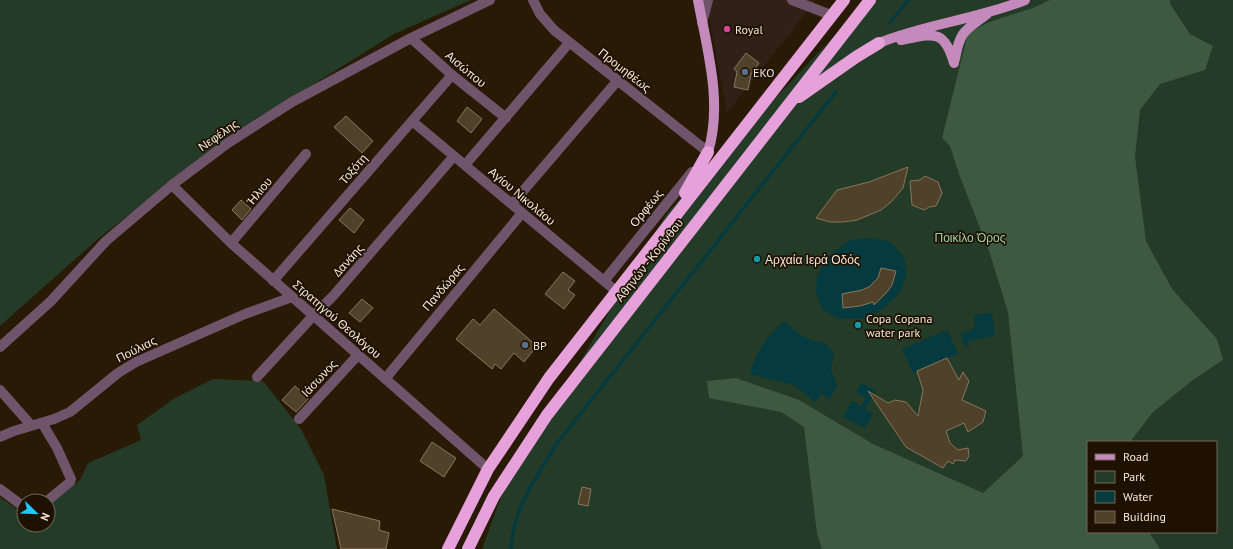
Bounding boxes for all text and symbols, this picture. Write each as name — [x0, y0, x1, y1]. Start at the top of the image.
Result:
place label: Royal — [735, 22, 763, 37]
marker: Royal — [722, 24, 732, 34]
street label: Προμηθέως — [596, 45, 654, 95]
street label: Αισώπου — [443, 48, 489, 90]
place label: EKO — [753, 65, 774, 80]
marker: EKO — [740, 67, 750, 77]
street label: Νεφέλης — [195, 116, 241, 154]
street label: Τοξότη — [336, 151, 370, 187]
street label: Αγίου Νικολάου — [486, 164, 558, 228]
street label: Ήλιου — [242, 174, 275, 209]
street label: Ορφέως — [626, 186, 666, 230]
street label: Αθηνών - Κορίνθου — [612, 215, 686, 305]
park label: Ποικίλο Όρος — [935, 230, 1006, 245]
street label: Δανάης — [329, 240, 367, 280]
place label: Αρχαία Ιερά Οδός — [765, 252, 860, 267]
marker: Αρχαία Ιερά Οδός — [752, 254, 762, 264]
street label: Πανδώρας — [419, 260, 467, 314]
street label: Στρατηγού Θεολόγου — [290, 277, 384, 361]
place label: Copa Copana water park — [866, 311, 932, 340]
marker: Copa Copana water park — [853, 320, 863, 330]
street label: Πούλιας — [113, 332, 159, 366]
place label: BP — [533, 338, 547, 353]
marker: BP — [520, 340, 530, 350]
street label: Ιάσωνος — [298, 356, 340, 400]
legend — [1087, 441, 1217, 533]
text: Road — [1123, 449, 1148, 464]
text: Park — [1123, 469, 1145, 484]
text: Water — [1123, 489, 1153, 504]
north arrow — [16, 493, 56, 533]
text: Building — [1123, 509, 1166, 524]
text: N — [37, 511, 53, 523]

